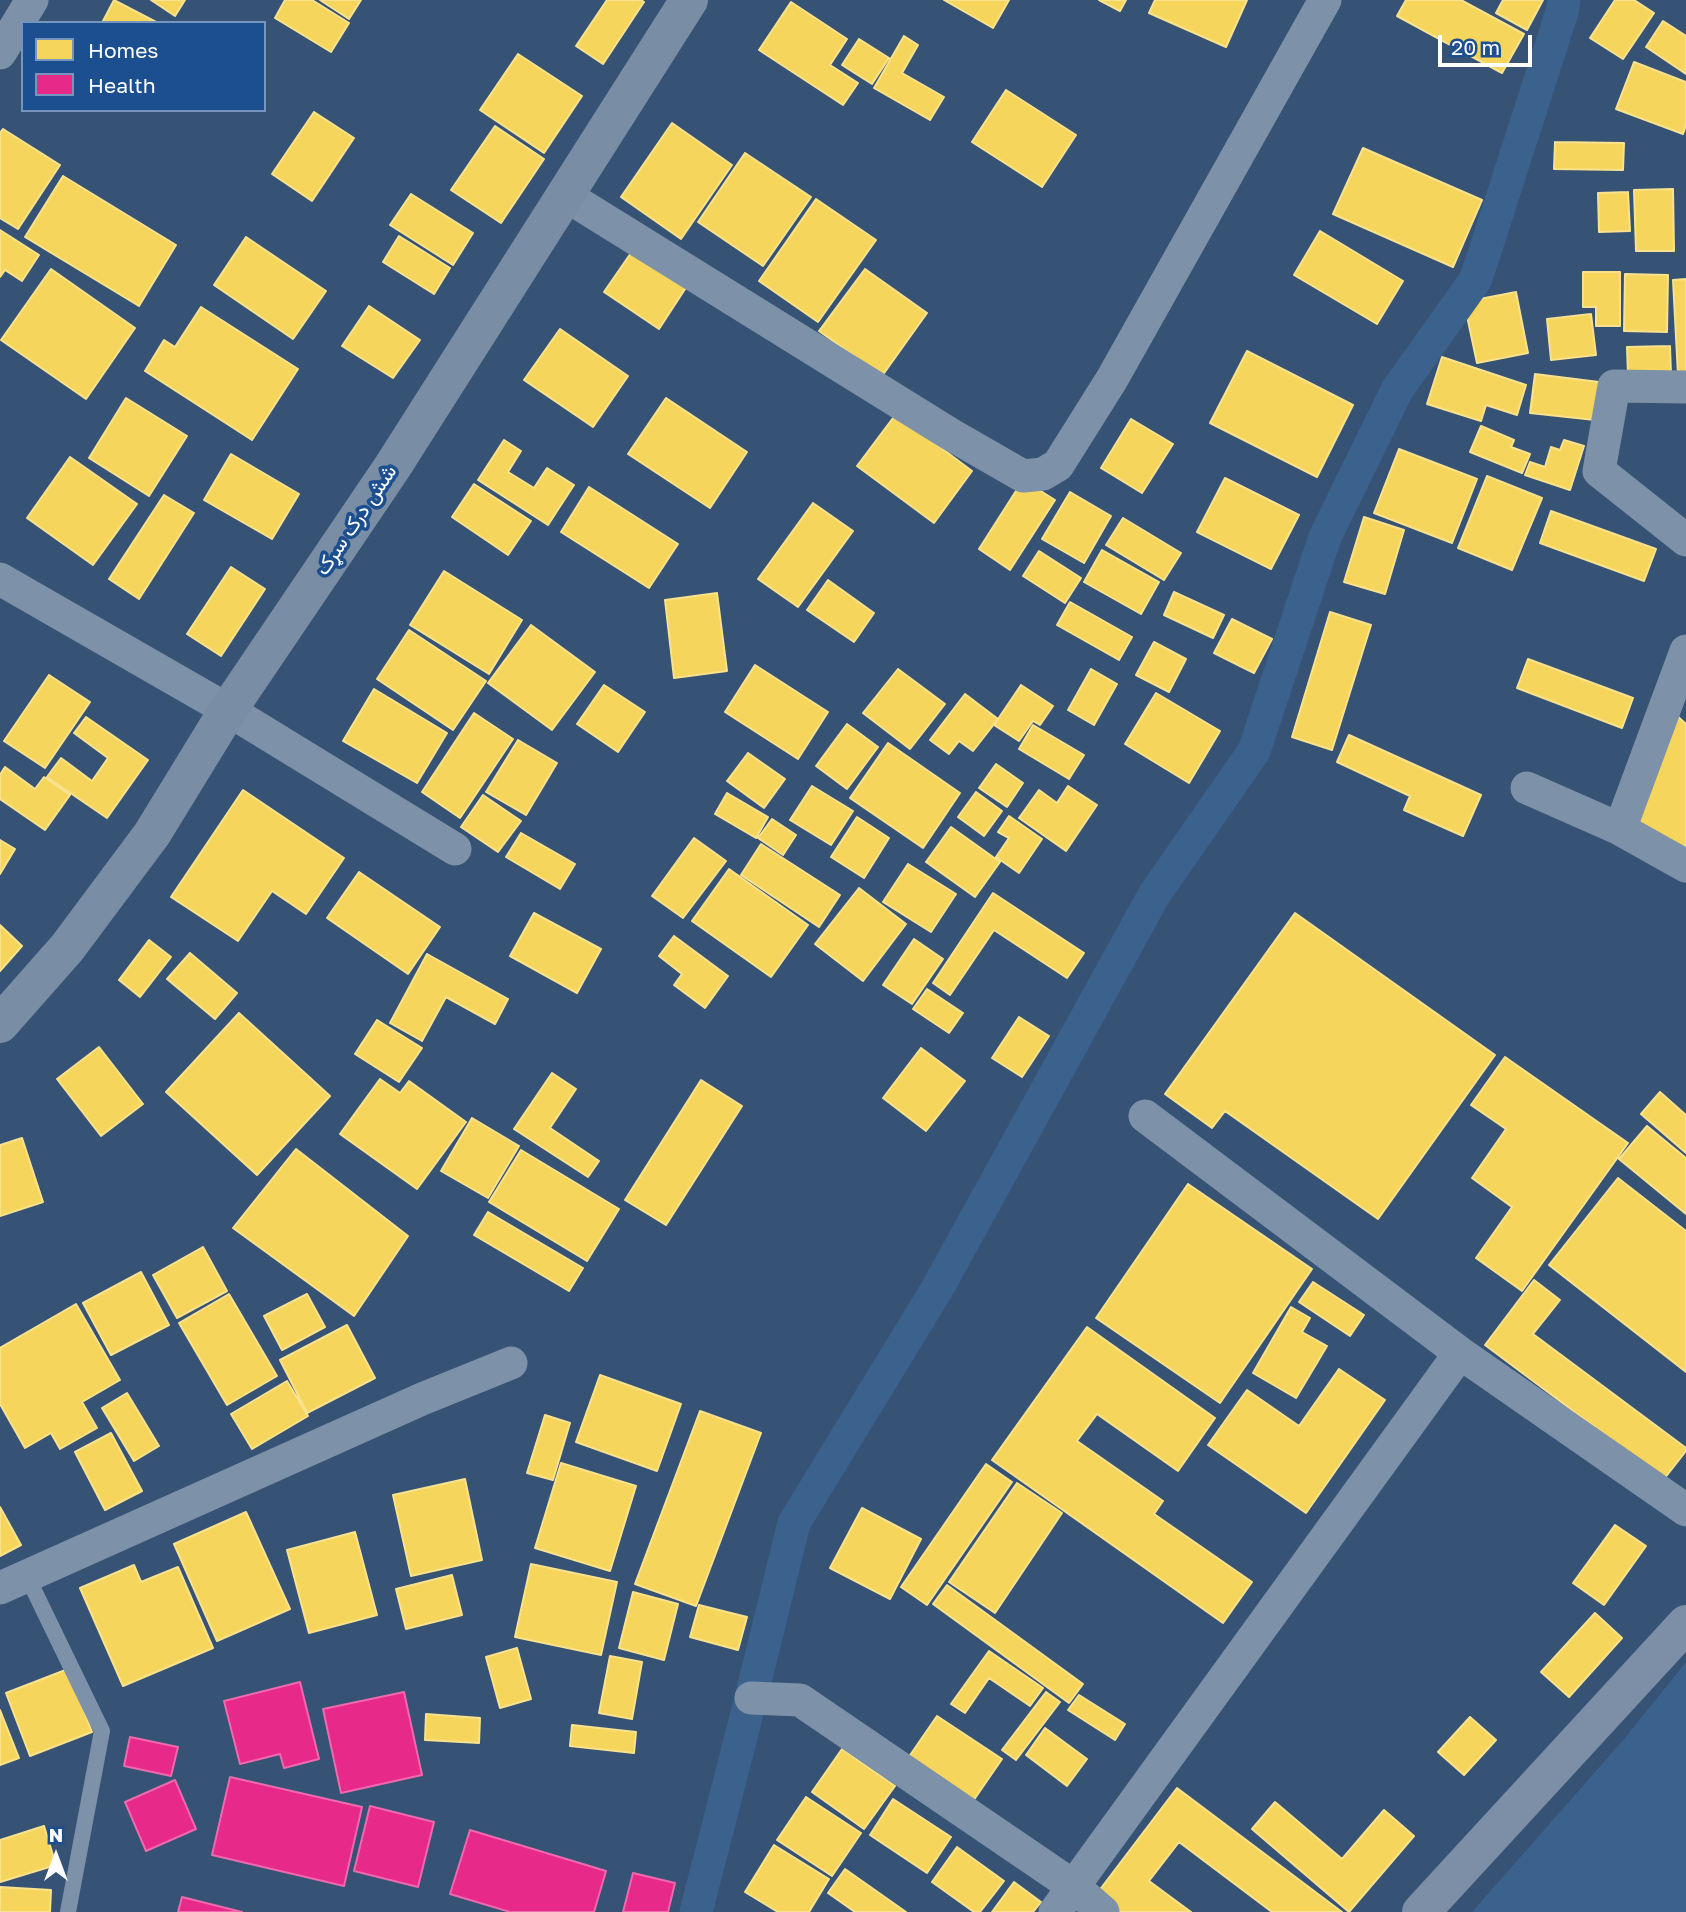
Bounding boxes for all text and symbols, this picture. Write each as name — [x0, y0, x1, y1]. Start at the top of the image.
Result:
legend — [21, 21, 266, 112]
scale bar — [1441, 21, 1536, 65]
text: 20 m — [1451, 34, 1500, 60]
text: Homes — [88, 37, 158, 63]
text: Health — [88, 72, 156, 98]
street label: شش درک سړک — [310, 460, 402, 580]
north arrow — [21, 1821, 91, 1891]
text: N — [49, 1823, 63, 1846]

